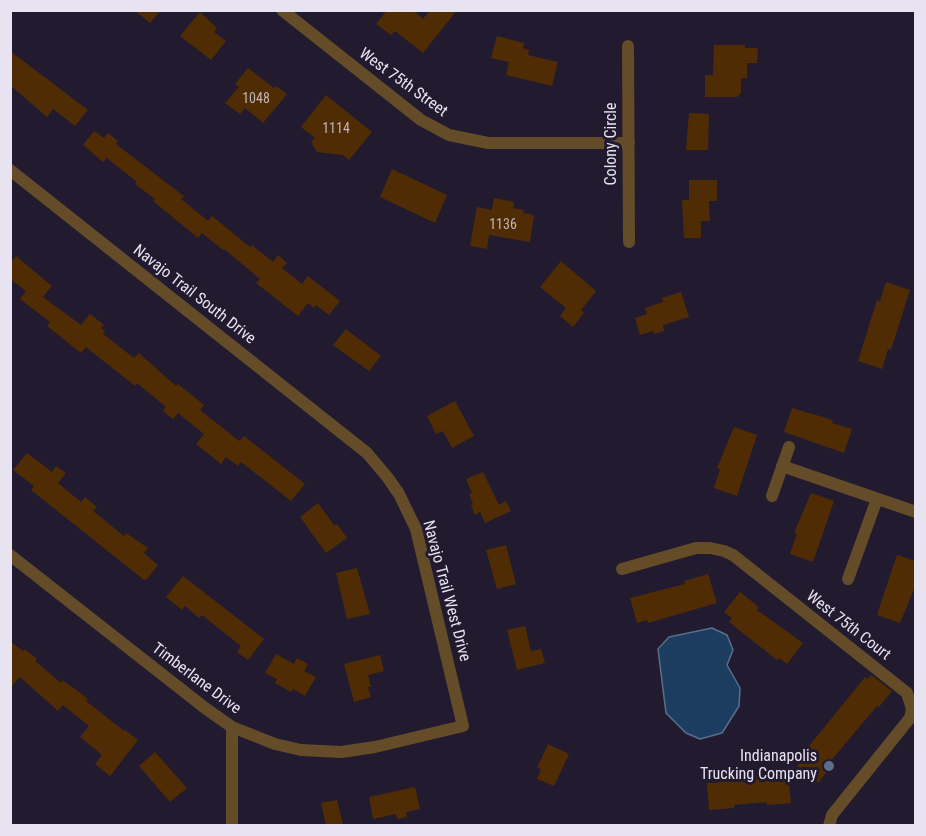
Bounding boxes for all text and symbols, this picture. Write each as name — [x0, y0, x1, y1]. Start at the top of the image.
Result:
street label: West 75th Street — [355, 45, 451, 121]
house number: 1048 — [242, 91, 270, 107]
street label: Colony Circle — [602, 103, 622, 185]
house number: 1114 — [322, 121, 350, 137]
house number: 1136 — [489, 217, 517, 233]
street label: Navajo Trail South Drive — [129, 241, 259, 349]
street label: Navajo Trail West Drive — [418, 518, 474, 664]
street label: West 75th Court — [802, 587, 894, 665]
street label: Timberlane Drive — [148, 639, 244, 719]
place label: Indianapolis Trucking Company — [700, 747, 817, 785]
marker: Indianapolis Trucking Company — [822, 759, 836, 773]

